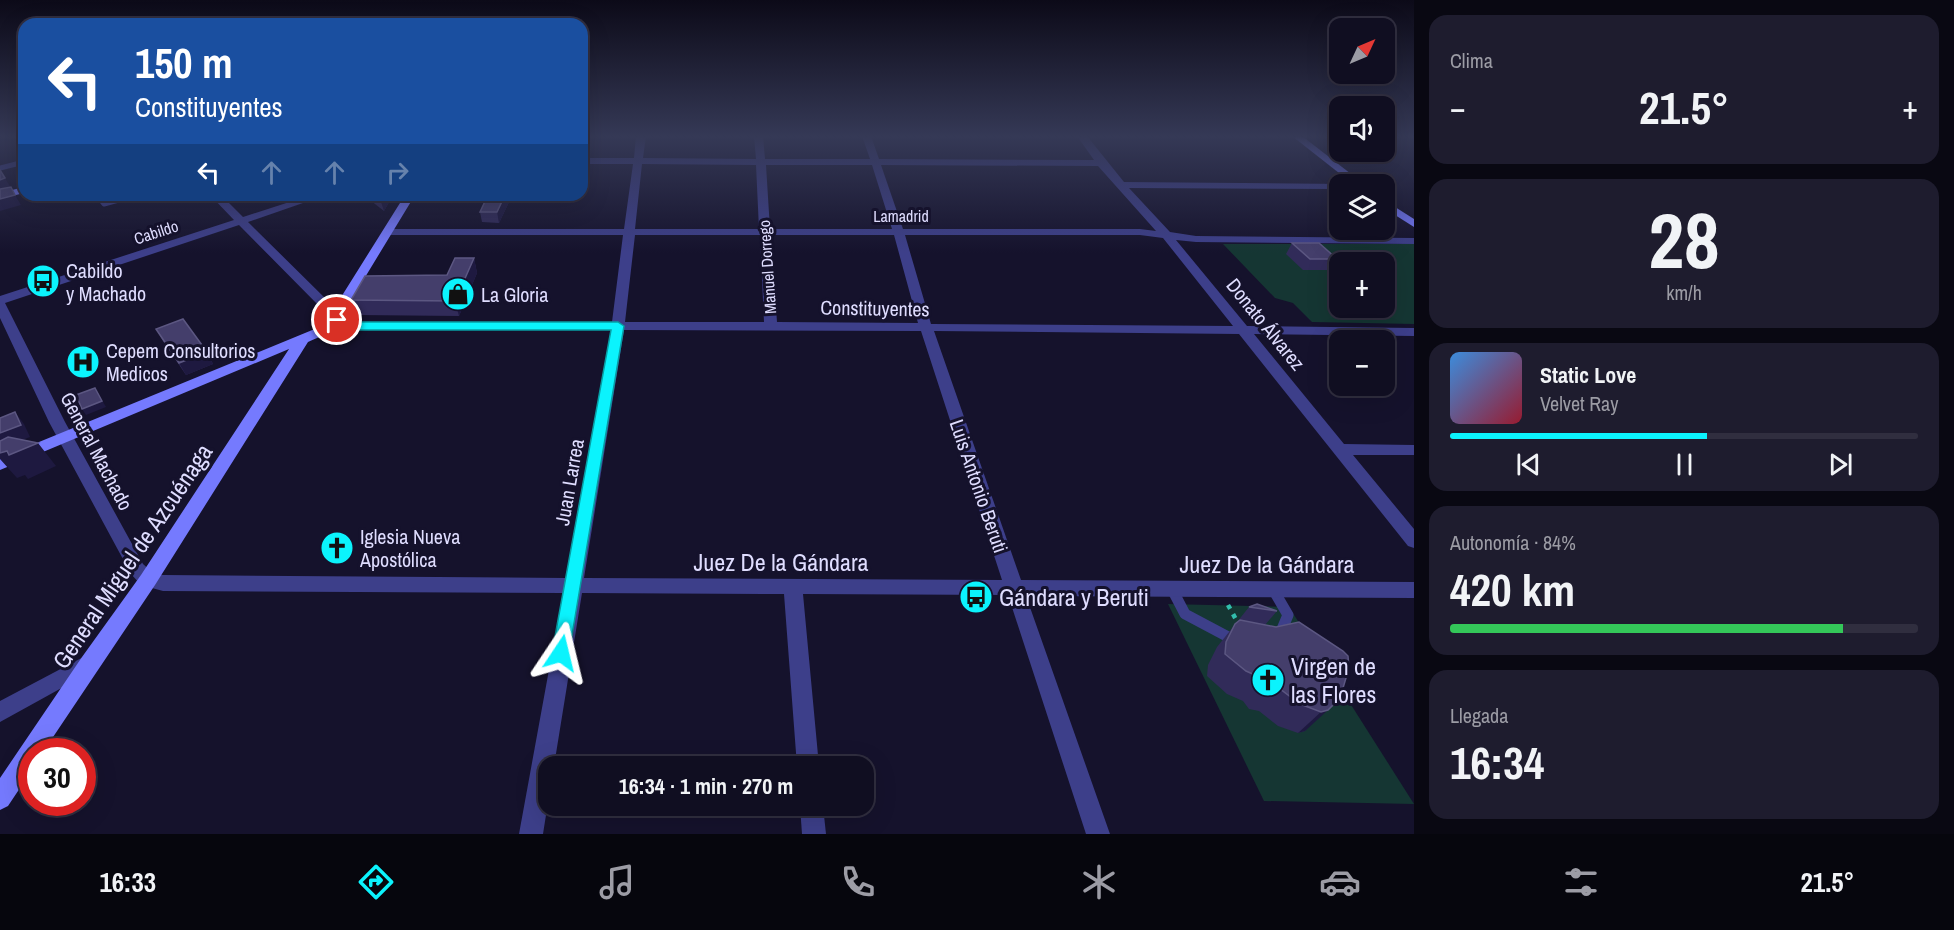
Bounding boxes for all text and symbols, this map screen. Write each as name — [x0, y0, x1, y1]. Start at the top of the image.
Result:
north arrow — [1329, 18, 1395, 84]
map controls — [1329, 18, 1395, 396]
text: 150 m — [135, 35, 233, 91]
icon: left — [36, 42, 114, 120]
text: Clima — [1450, 47, 1493, 74]
text: 21.5° — [1639, 77, 1729, 138]
text: − — [1450, 85, 1466, 129]
text: + — [1902, 85, 1918, 129]
text: Constituyentes — [135, 89, 283, 125]
button: sound — [1329, 96, 1395, 162]
icon: left — [192, 156, 225, 189]
icon: ahead — [255, 156, 288, 189]
icon: ahead — [318, 156, 351, 189]
icon: right — [381, 156, 414, 189]
button: layers — [1329, 174, 1395, 240]
text: 28 — [1648, 187, 1720, 292]
street label: Lamadrid — [873, 205, 929, 227]
street label: Cabildo — [131, 215, 181, 249]
street label: Manuel Dorrego — [753, 219, 781, 315]
button: + — [1329, 252, 1395, 318]
place label: Cabildo y Machado — [66, 257, 146, 307]
bus stop icon: Cabildo y Machado — [25, 263, 61, 299]
street label: Donato Álvarez — [1221, 272, 1311, 376]
shop icon: La Gloria — [440, 276, 476, 312]
text: km/h — [1666, 279, 1702, 306]
place label: La Gloria — [481, 281, 548, 308]
pin — [311, 294, 362, 345]
street label: Constituyentes — [820, 294, 930, 322]
icon: arrive — [320, 303, 353, 336]
button: − — [1329, 330, 1395, 396]
place label: Cepem Consultorios Medicos — [106, 337, 255, 387]
hospital icon: Cepem Consultorios Medicos — [65, 344, 101, 380]
text: Static Love — [1540, 360, 1636, 390]
street label: General Machado — [54, 387, 140, 515]
text: Velvet Ray — [1540, 390, 1618, 417]
street label: Luis Antonio Beruti — [944, 416, 1014, 556]
street label: General Miguel de Azcuénaga — [45, 437, 219, 675]
street label: Juan Larrea — [548, 437, 590, 527]
icon: previous — [1512, 448, 1545, 481]
icon: pause — [1668, 448, 1701, 481]
icon: next — [1824, 448, 1857, 481]
place label: Iglesia Nueva Apostólica — [359, 523, 460, 573]
text: Autonomía · 84% — [1450, 529, 1576, 556]
church icon: Iglesia Nueva Apostólica — [319, 530, 355, 566]
street label: Juez De la Gándara — [693, 546, 869, 578]
street label: Juez De la Gándara — [1179, 548, 1355, 580]
text: 420 km — [1450, 559, 1575, 620]
bus stop icon: Gándara y Beruti — [958, 579, 994, 615]
place label: Gándara y Beruti — [999, 581, 1149, 613]
position arrow — [529, 621, 593, 685]
place label: Virgen de las Flores — [1291, 650, 1376, 710]
church icon: Virgen de las Flores — [1250, 662, 1286, 698]
text: Llegada — [1450, 702, 1508, 729]
text: 16:34 — [1450, 732, 1544, 793]
speed limit sign: 30 — [18, 738, 96, 816]
text: 16:34 · 1 min · 270 m — [619, 771, 793, 801]
icon: directions — [355, 861, 397, 903]
icon: music — [596, 861, 638, 903]
icon: phone — [837, 861, 879, 903]
icon: climate — [1078, 861, 1120, 903]
icon: car — [1319, 861, 1361, 903]
icon: filters — [1560, 861, 1602, 903]
text: 16:33 — [99, 864, 156, 900]
text: 21.5° — [1801, 864, 1854, 900]

